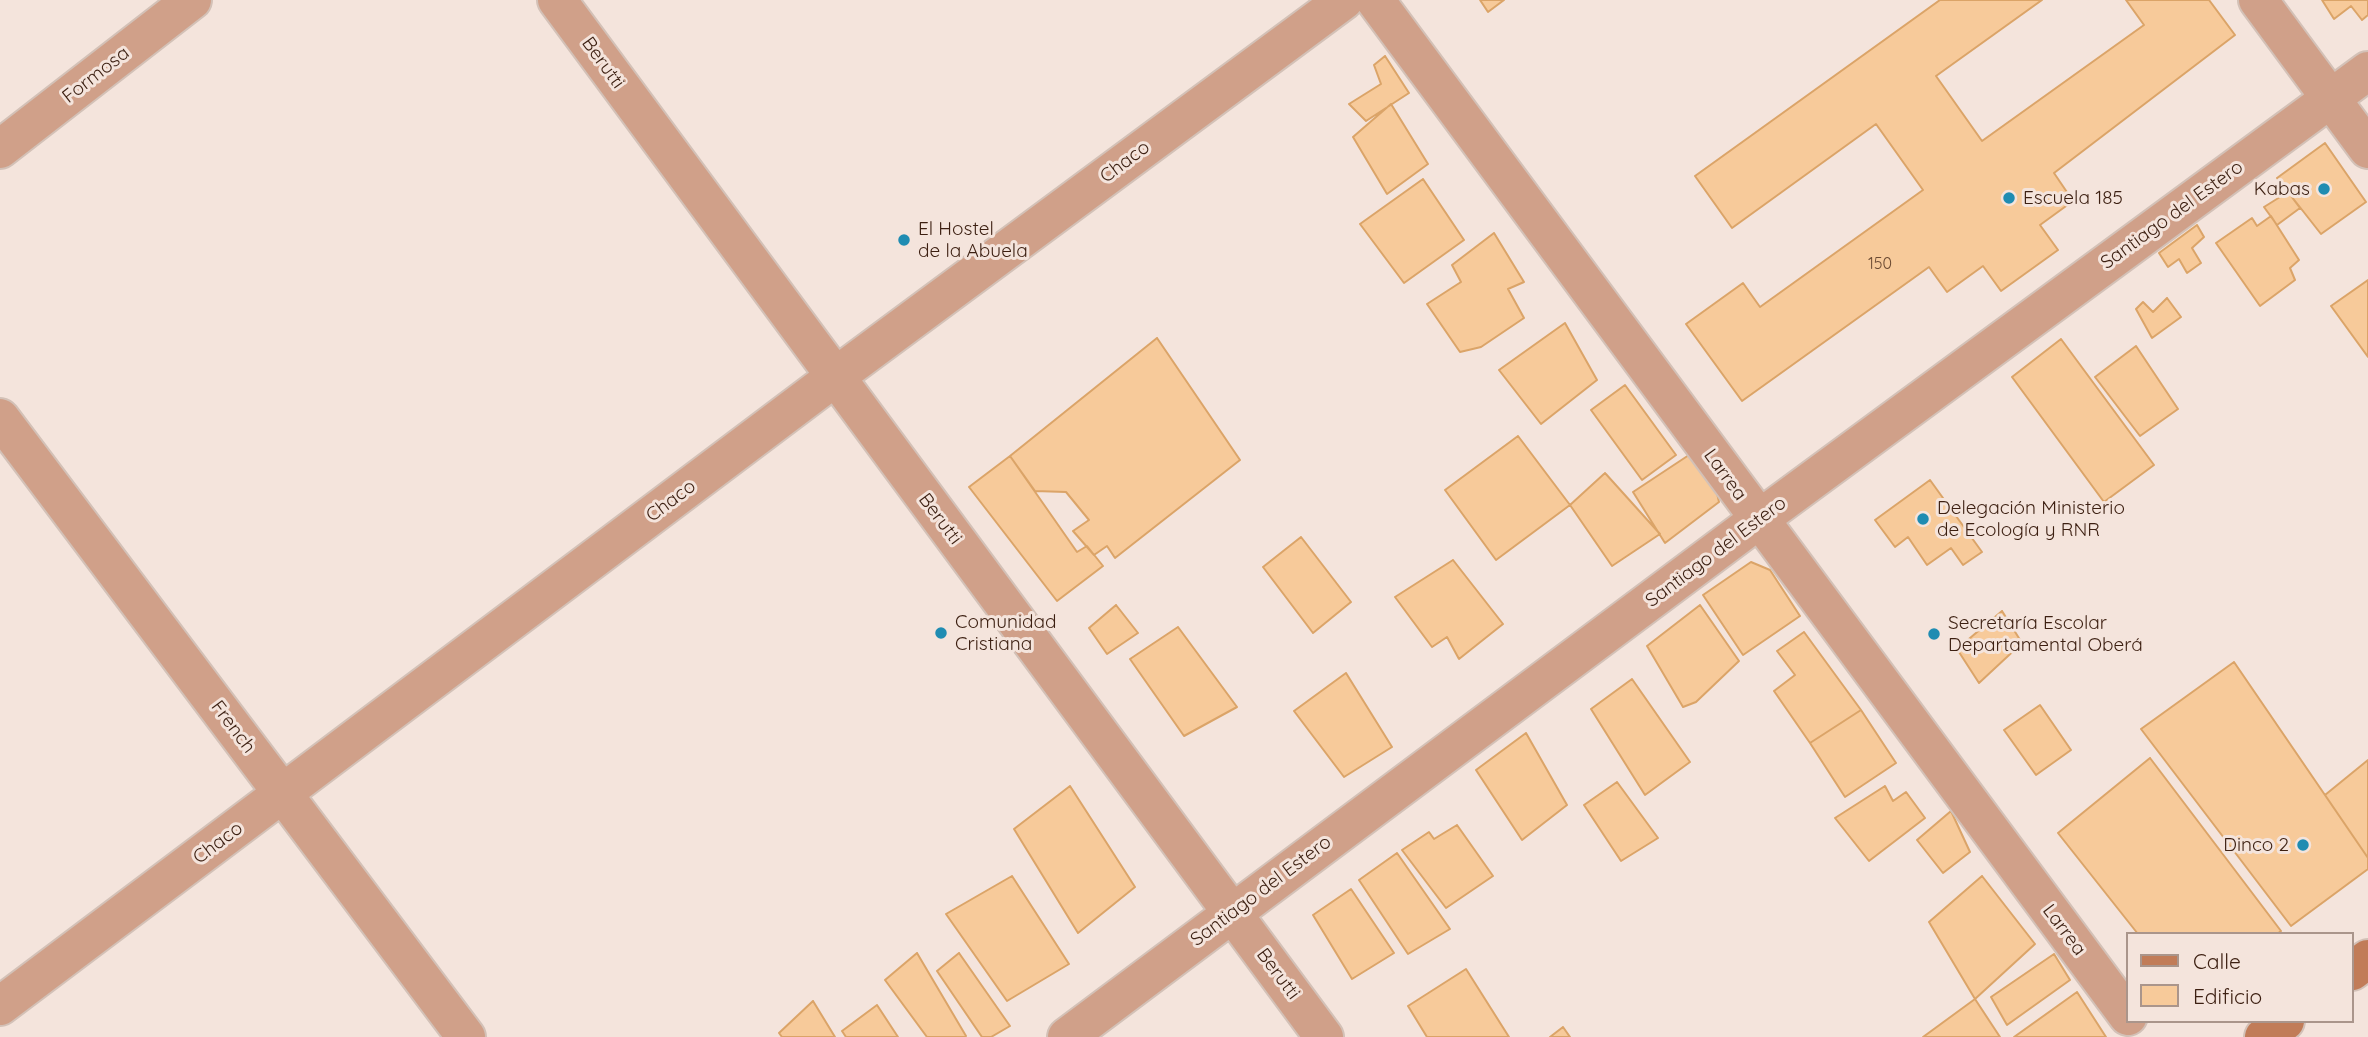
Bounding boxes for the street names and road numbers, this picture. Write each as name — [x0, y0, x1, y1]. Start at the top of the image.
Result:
street label: Berutti — [577, 33, 629, 93]
street label: Formosa — [58, 42, 134, 108]
street label: Chaco — [1096, 136, 1154, 188]
street label: Santiago del Estero — [2096, 156, 2248, 274]
street label: Larrea — [1699, 445, 1751, 505]
street label: Chaco — [642, 475, 700, 527]
street label: Berutti — [913, 489, 967, 549]
street label: Santiago del Estero — [1641, 492, 1791, 612]
street label: French — [206, 696, 260, 758]
street label: Chaco — [189, 817, 247, 869]
street label: Santiago del Estero — [1186, 831, 1336, 951]
street label: Larrea — [2037, 900, 2091, 960]
street label: Berutti — [1251, 944, 1305, 1004]

